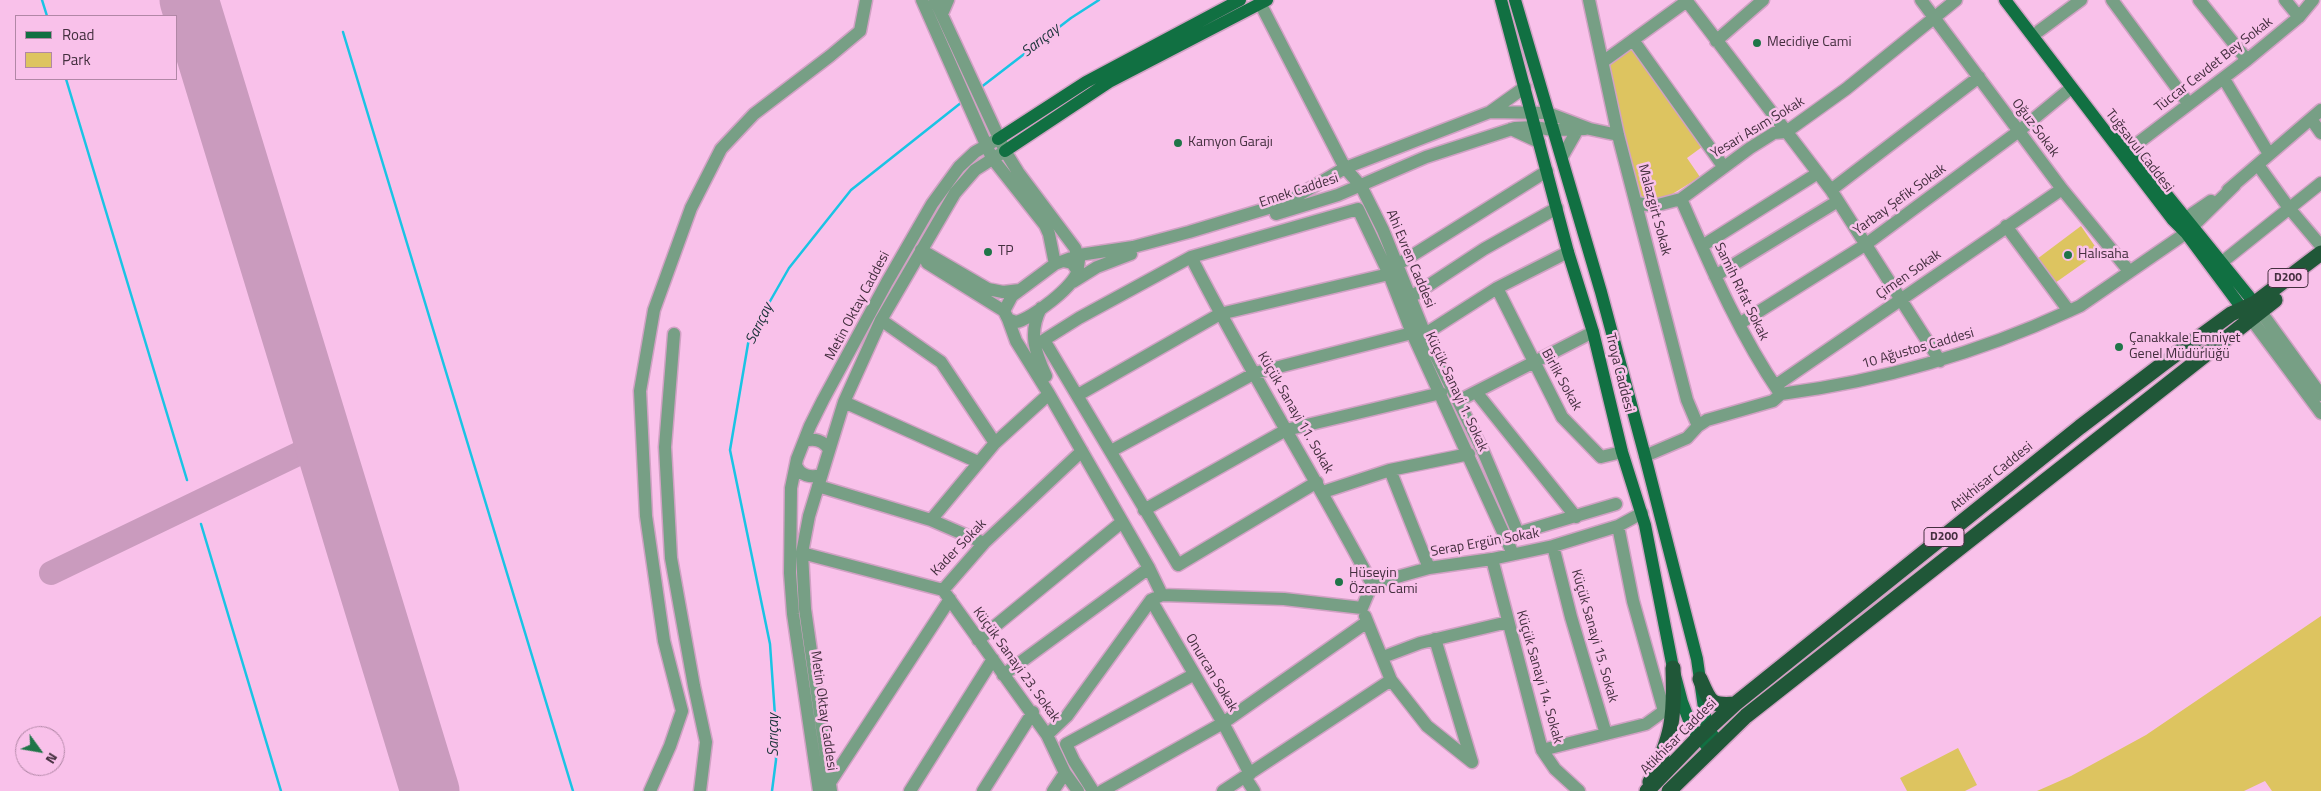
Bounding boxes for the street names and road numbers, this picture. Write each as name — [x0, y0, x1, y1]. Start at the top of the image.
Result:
street label: Tüccar Cevdet Bey Sokak — [2152, 14, 2276, 116]
street label: Yesari Asım Sokak — [1708, 93, 1808, 163]
street label: Oğuz Sokak — [2008, 96, 2062, 160]
street label: Tuğsavul Caddesi — [2101, 106, 2177, 196]
street label: Yarbay Şefik Sokak — [1851, 161, 1949, 239]
street label: Malazgirt Sokak — [1634, 162, 1674, 258]
street label: Emek Caddesi — [1257, 170, 1341, 212]
street label: Ahi Evren Caddesi — [1382, 207, 1438, 311]
street label: Samih Rıfat Sokak — [1710, 240, 1772, 344]
street label: Çimen Sokak — [1873, 246, 1945, 304]
street label: Metin Oktay Caddesi — [822, 249, 894, 363]
road number: D200 — [2268, 268, 2308, 288]
street label: 10 Ağustos Caddesi — [1860, 325, 1976, 373]
street label: Küçük Sanayi 1. Sokak — [1421, 330, 1491, 454]
street label: Troya Caddesi — [1601, 332, 1637, 414]
street label: Birlik Sokak — [1537, 346, 1585, 414]
street label: Küçük Sanayi 11. Sokak — [1253, 349, 1337, 477]
street label: Atikhisar Caddesi — [1947, 439, 2037, 515]
street label: Kader Sokak — [928, 516, 990, 580]
street label: Serap Ergün Sokak — [1429, 525, 1541, 561]
road number: D200 — [1924, 528, 1964, 546]
street label: Küçük Sanayi 15. Sokak — [1567, 568, 1621, 704]
street label: Küçük Sanayi 23. Sokak — [969, 604, 1063, 726]
street label: Küçük Sanayi 14. Sokak — [1512, 609, 1566, 745]
street label: Onurcan Sokak — [1181, 631, 1241, 715]
street label: Metin Oktay Caddesi — [806, 650, 840, 772]
street label: Atikhisar Caddesi — [1637, 695, 1721, 779]

